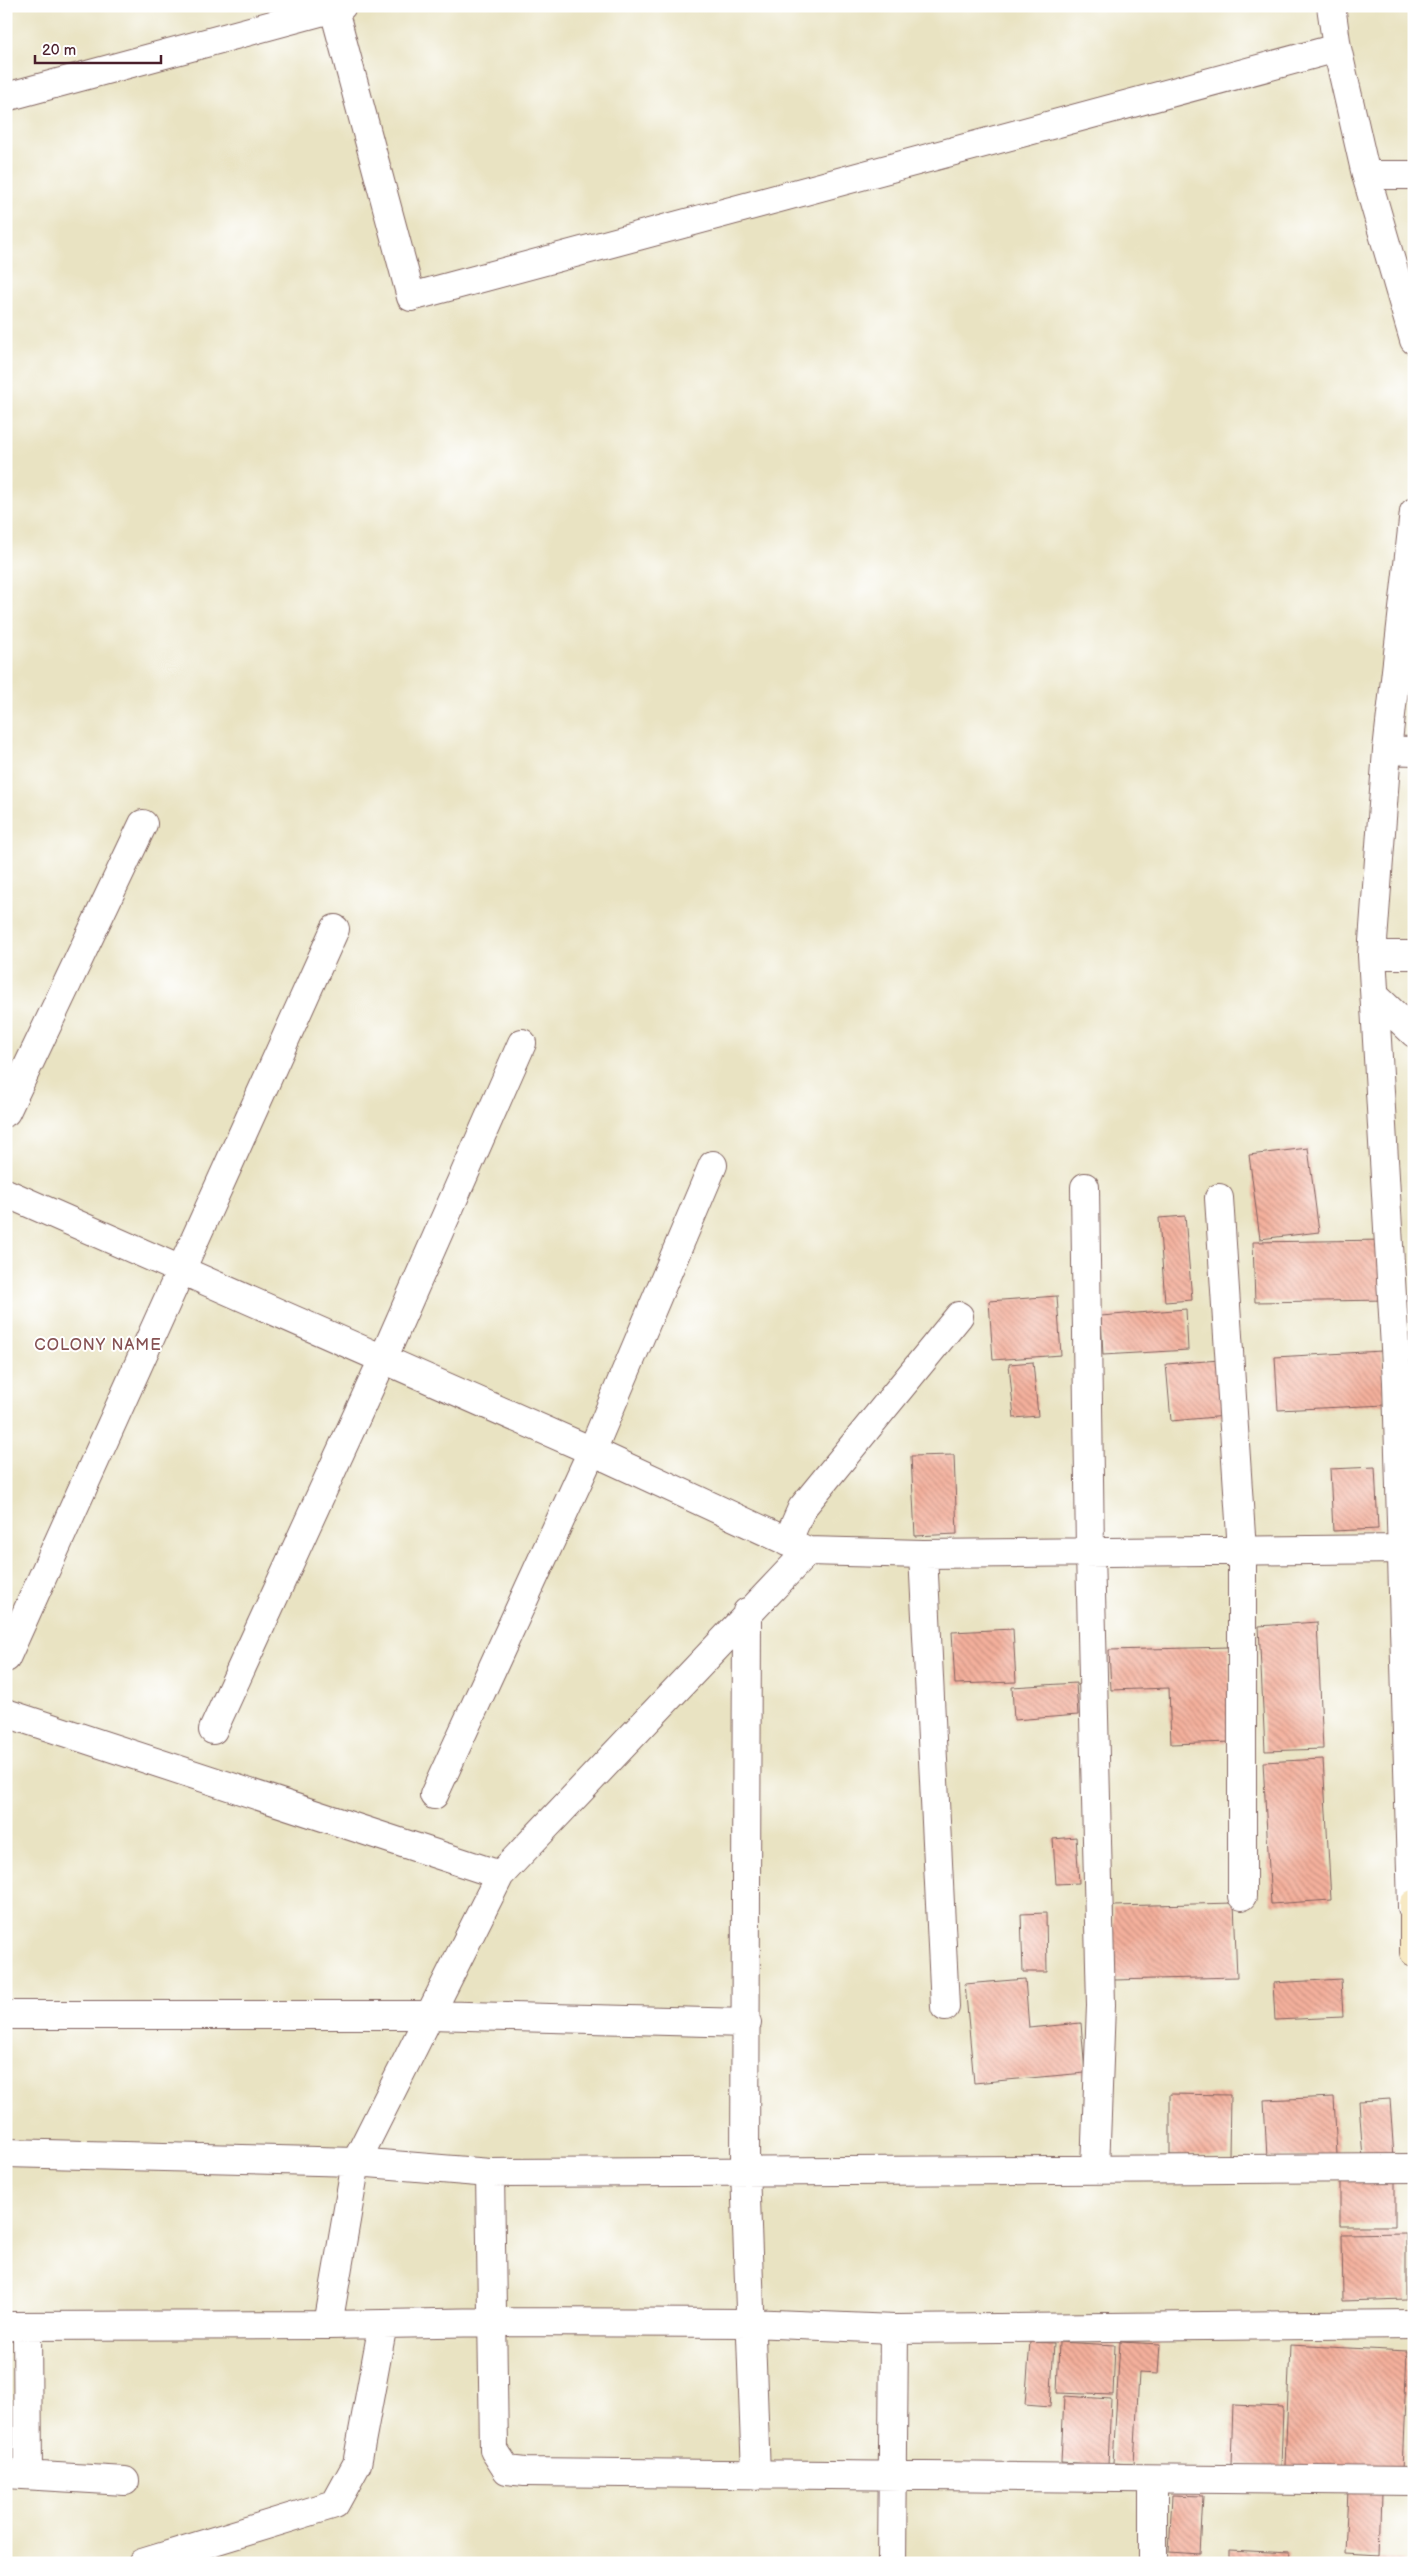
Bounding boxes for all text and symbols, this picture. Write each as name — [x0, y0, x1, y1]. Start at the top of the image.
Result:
scale bar — [35, 32, 161, 64]
text: 20 m — [42, 41, 76, 60]
district label: COLONY NAME — [34, 1336, 162, 1355]

